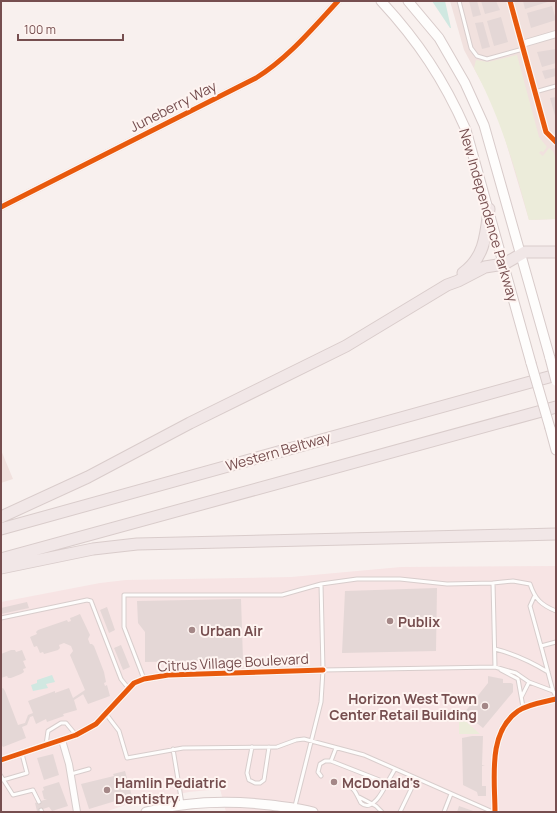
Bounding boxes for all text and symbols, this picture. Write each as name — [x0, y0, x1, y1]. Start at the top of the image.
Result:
scale bar — [18, 16, 123, 42]
text: 100 m — [24, 21, 56, 38]
street label: Juneberry Way — [126, 76, 220, 136]
street label: New Independence Parkway — [455, 126, 523, 304]
street label: Western Beltway — [223, 427, 333, 475]
place label: Publix — [398, 612, 440, 631]
marker: Publix — [385, 616, 395, 626]
place label: Urban Air — [200, 621, 263, 640]
marker: Urban Air — [187, 625, 197, 635]
street label: Citrus Village Boulevard — [157, 649, 309, 675]
place label: Horizon West Town Center Retail Building — [329, 689, 477, 724]
marker: Horizon West Town Center Retail Building — [480, 701, 490, 711]
place label: Hamlin Pediatric Dentistry — [115, 773, 227, 808]
place label: McDonald's — [342, 773, 420, 792]
marker: McDonald's — [329, 777, 339, 787]
marker: Hamlin Pediatric Dentistry — [102, 785, 112, 795]

